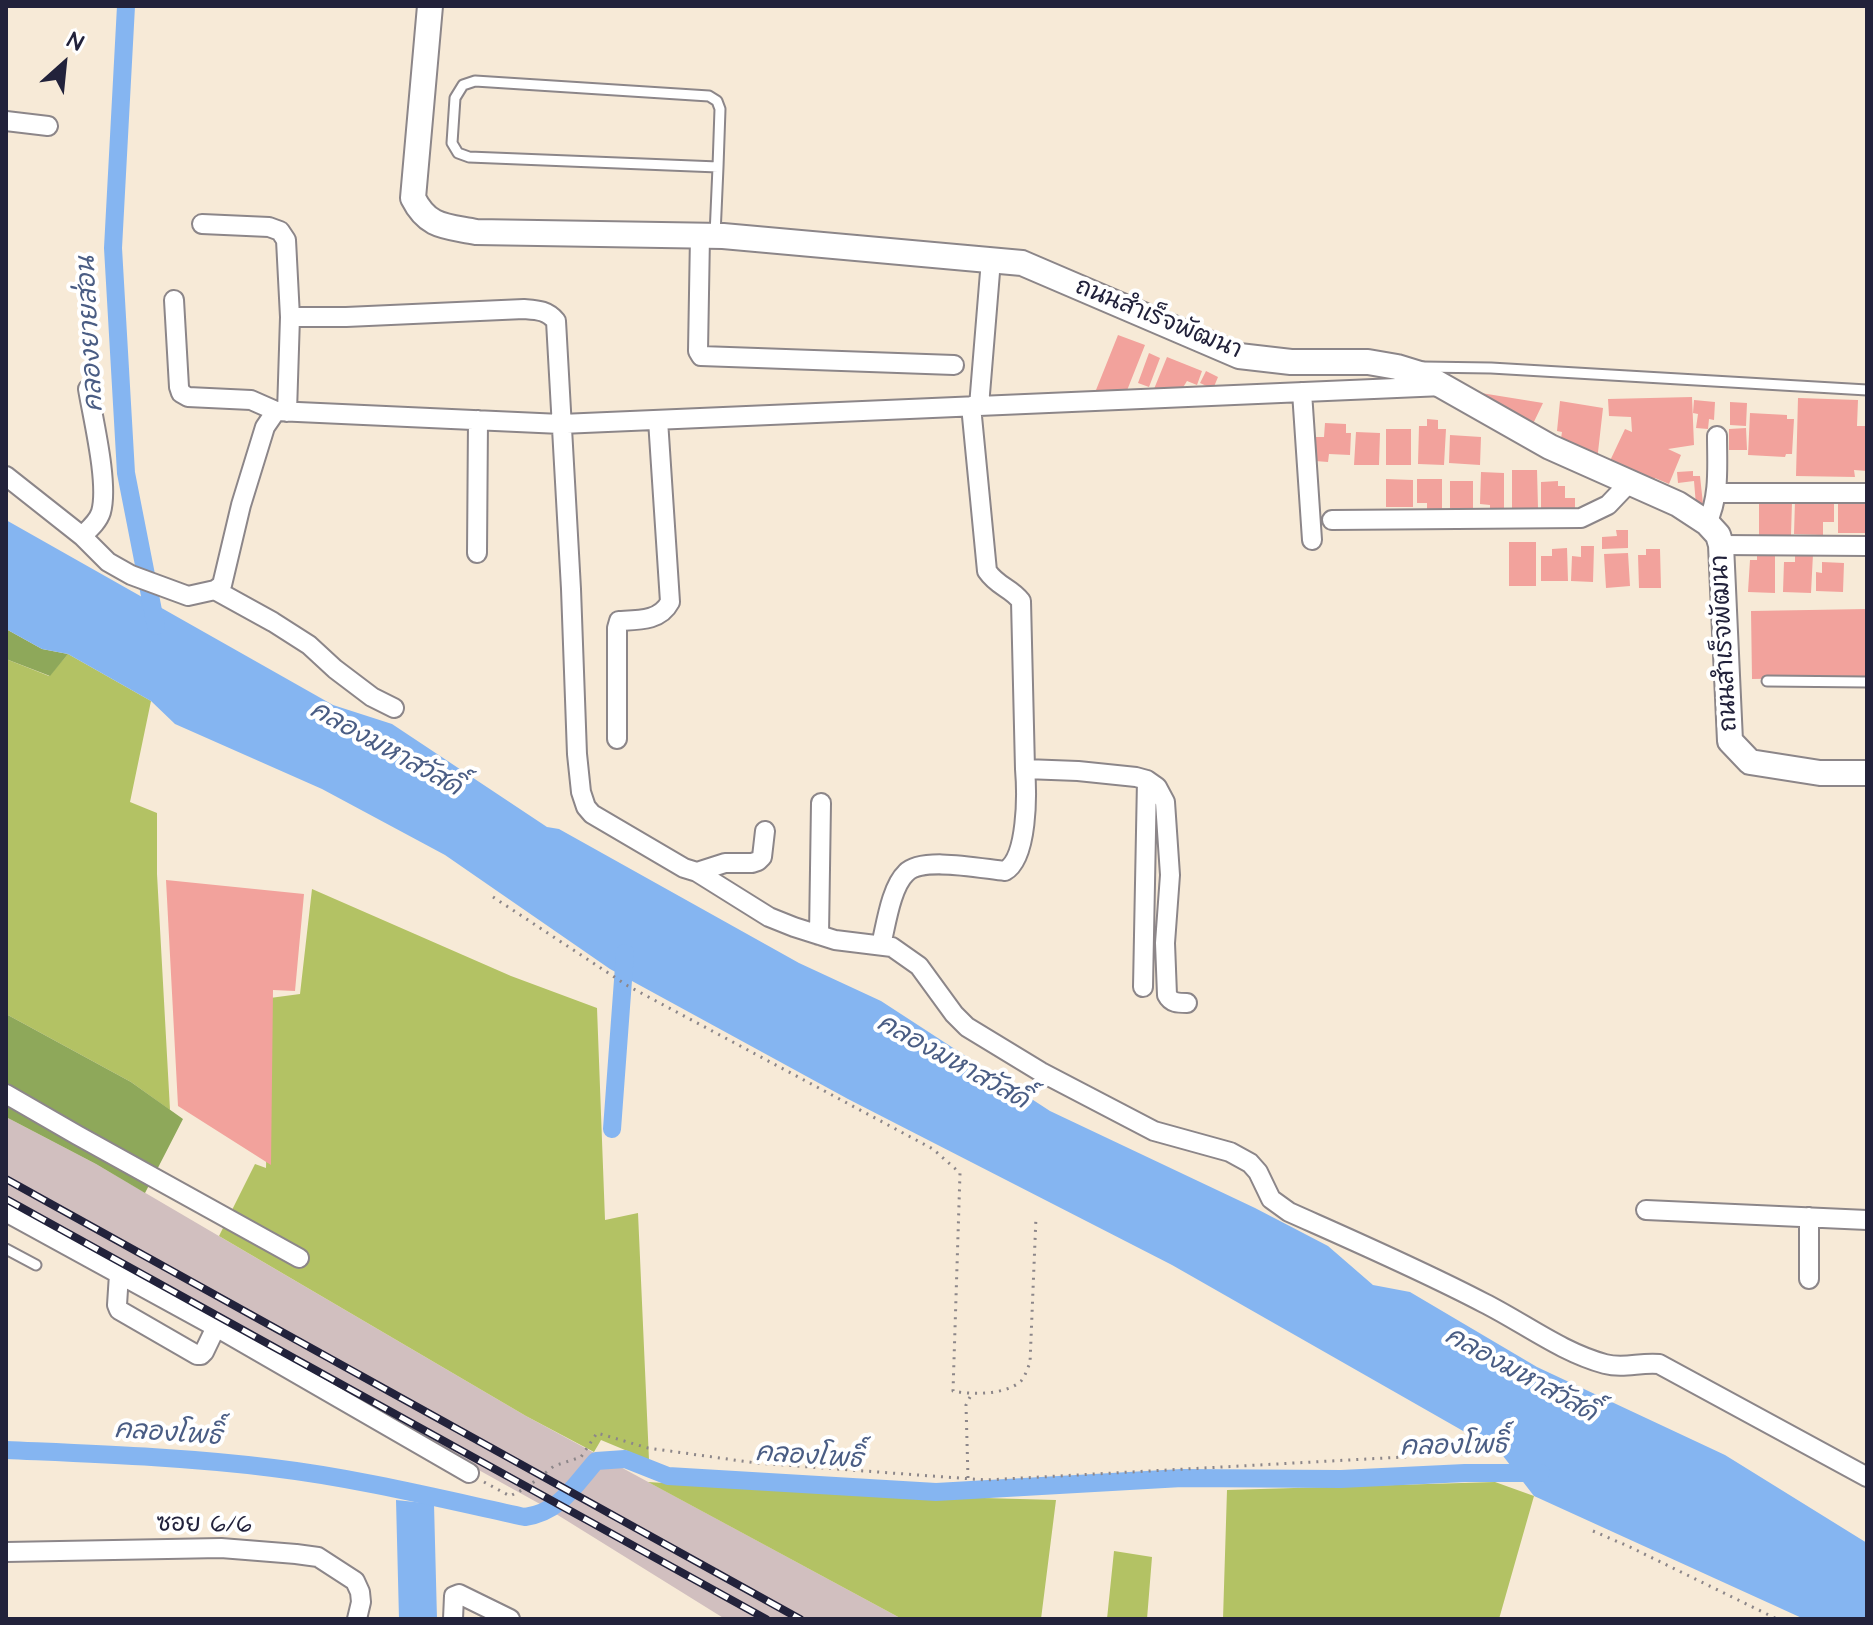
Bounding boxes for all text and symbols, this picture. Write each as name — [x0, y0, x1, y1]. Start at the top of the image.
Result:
north arrow — [24, 24, 104, 104]
text: N — [62, 25, 88, 59]
water label: คลองยายส่อน — [72, 255, 112, 413]
street label: ถนนสำเร็จพัฒนา — [1071, 273, 1245, 367]
street label: ถนนสำเร็จพัฒนา — [1707, 554, 1745, 732]
water label: คลองมหาสวัสดิ์ — [304, 696, 466, 804]
water label: คลองมหาสวัสดิ์ — [871, 1009, 1033, 1117]
water label: คลองมหาสวัสดิ์ — [1439, 1322, 1601, 1430]
water label: คลองโพธิ์ — [113, 1416, 223, 1454]
water label: คลองโพธิ์ — [1400, 1431, 1508, 1465]
water label: คลองโพธิ์ — [754, 1439, 864, 1477]
street label: ซอย 6/6 — [156, 1511, 252, 1541]

